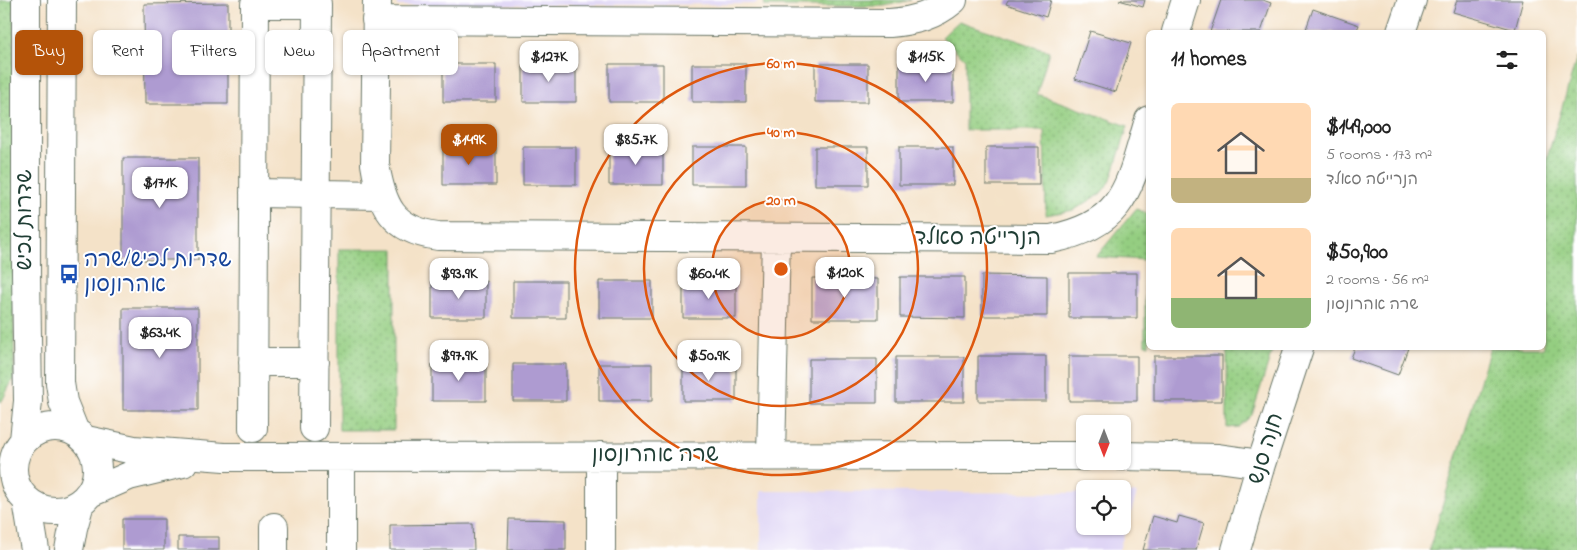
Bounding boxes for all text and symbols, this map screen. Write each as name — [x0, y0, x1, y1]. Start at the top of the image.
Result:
chip: Buy — [15, 30, 83, 75]
chip: Rent — [93, 30, 162, 75]
chip: Filters — [172, 30, 255, 75]
chip: New — [265, 30, 333, 75]
chip: Apartment — [343, 30, 458, 75]
pin: $127K — [514, 41, 584, 83]
pin: $115K — [891, 41, 961, 83]
text: $127K — [530, 45, 568, 69]
text: $115K — [908, 45, 944, 69]
text: 11 homes — [1171, 45, 1247, 75]
icon: filters — [1493, 46, 1521, 74]
text: 60 m — [766, 53, 796, 75]
text: $149,000 — [1326, 113, 1391, 143]
text: 40 m — [766, 122, 795, 144]
icon: home — [1211, 123, 1271, 183]
pin: $149K — [434, 124, 504, 166]
pin: $85.7K — [595, 124, 677, 166]
text: $149K — [452, 128, 486, 152]
text: $85.7K — [615, 128, 657, 152]
text: 5 rooms · 173 m² — [1326, 143, 1432, 167]
pin: $171K — [125, 166, 195, 209]
text: הנרייטה סאלד — [1326, 168, 1418, 192]
street label: שדרות לכיש — [10, 170, 42, 270]
text: $171K — [143, 171, 177, 195]
text: 20 m — [765, 190, 796, 212]
street label: הנרייטה סאלד — [915, 223, 1041, 255]
text: $50,900 — [1326, 238, 1388, 268]
place label: שדרות לכיש/שרה אהרונסון — [84, 245, 232, 302]
icon: home — [1211, 248, 1271, 308]
pin: $120K — [810, 256, 880, 299]
pin: $93.9K — [418, 258, 500, 300]
pin: $60.4K — [668, 258, 750, 300]
centre of rings — [772, 260, 790, 278]
text: $120K — [826, 261, 864, 285]
text: $93.9K — [441, 262, 477, 286]
text: $60.4K — [688, 262, 730, 286]
bus stop icon: שדרות לכיש/שרה אהרונסון — [58, 263, 80, 285]
text: 2 rooms · 56 m² — [1326, 268, 1429, 292]
text: שרה אהרונסון — [1326, 293, 1418, 317]
pin: $63.4K — [119, 316, 201, 359]
text: $63.4K — [140, 321, 180, 345]
pin: $97.9K — [418, 340, 500, 382]
pin: $50.9K — [668, 340, 750, 382]
text: $97.9K — [441, 344, 477, 368]
text: $50.9K — [688, 344, 730, 368]
street label: חנה סנש — [1241, 409, 1293, 489]
north arrow — [1076, 415, 1131, 470]
map controls — [1076, 415, 1131, 535]
street label: שרה אהרונסון — [591, 440, 719, 472]
button: locate — [1076, 480, 1131, 535]

